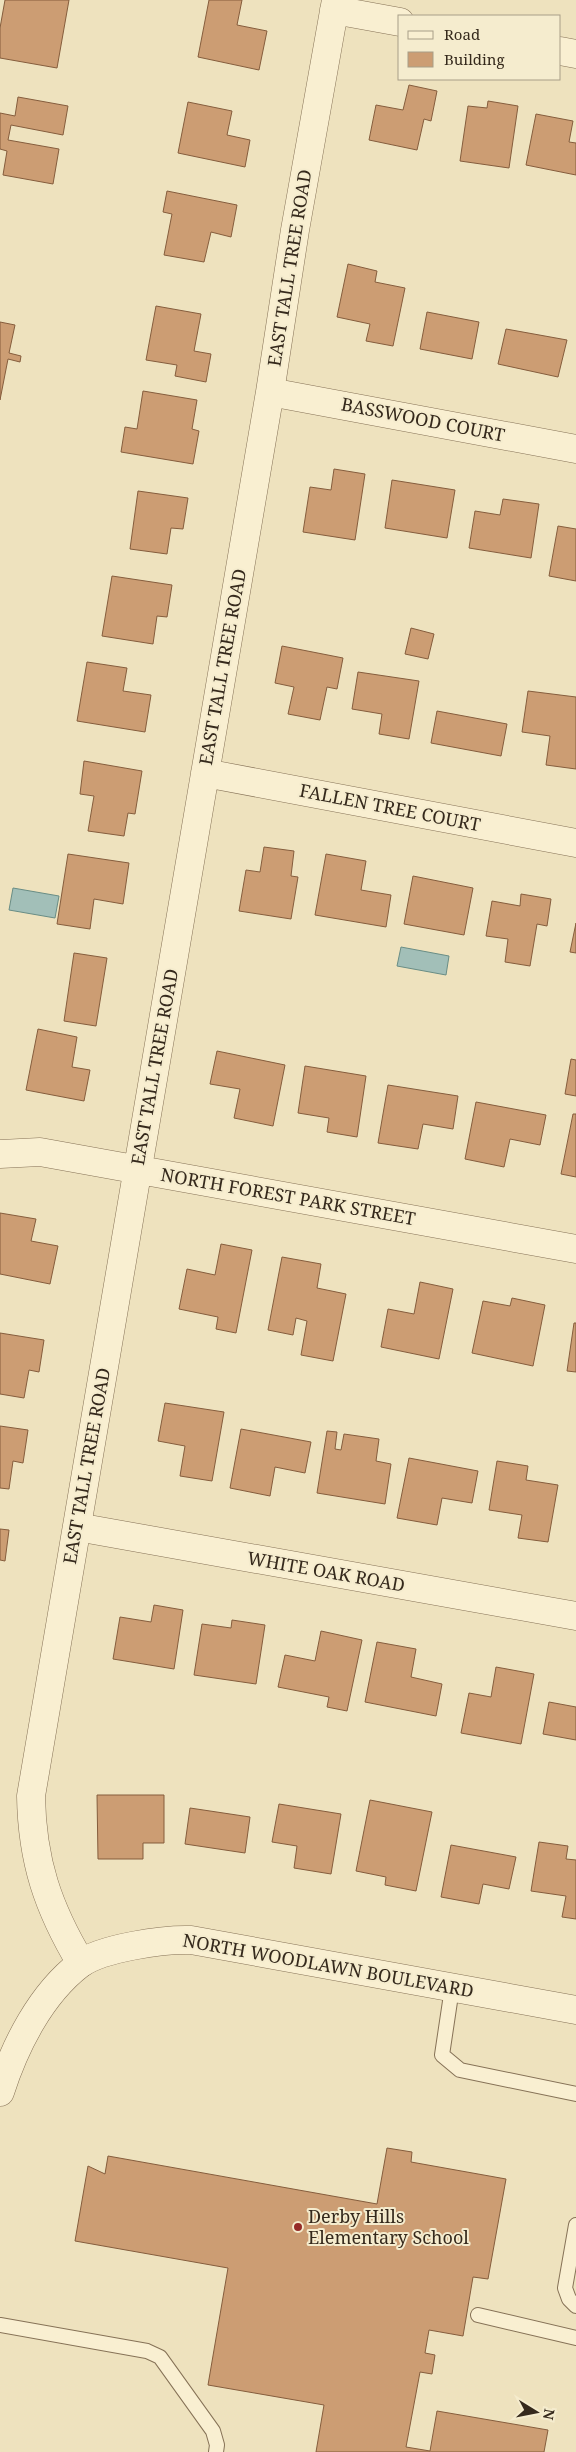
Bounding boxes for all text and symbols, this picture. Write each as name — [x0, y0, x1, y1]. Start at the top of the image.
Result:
legend — [398, 15, 561, 80]
text: Road — [444, 24, 480, 44]
text: Building — [444, 49, 505, 69]
street label: EAST TALL TREE ROAD — [262, 168, 316, 368]
street label: BASSWOOD COURT — [339, 391, 507, 447]
street label: EAST TALL TREE ROAD — [193, 567, 251, 767]
street label: FALLEN TREE COURT — [298, 778, 483, 836]
street label: EAST TALL TREE ROAD — [125, 967, 183, 1167]
street label: NORTH FOREST PARK STREET — [159, 1162, 417, 1230]
street label: EAST TALL TREE ROAD — [57, 1366, 115, 1566]
street label: WHITE OAK ROAD — [245, 1545, 407, 1597]
street label: NORTH WOODLAWN BOULEVARD — [181, 1928, 476, 2002]
place label: Derby Hills Elementary School — [308, 2204, 469, 2249]
marker: Derby Hills Elementary School — [292, 2221, 304, 2233]
north arrow — [511, 2387, 561, 2437]
text: N — [539, 2407, 560, 2421]

